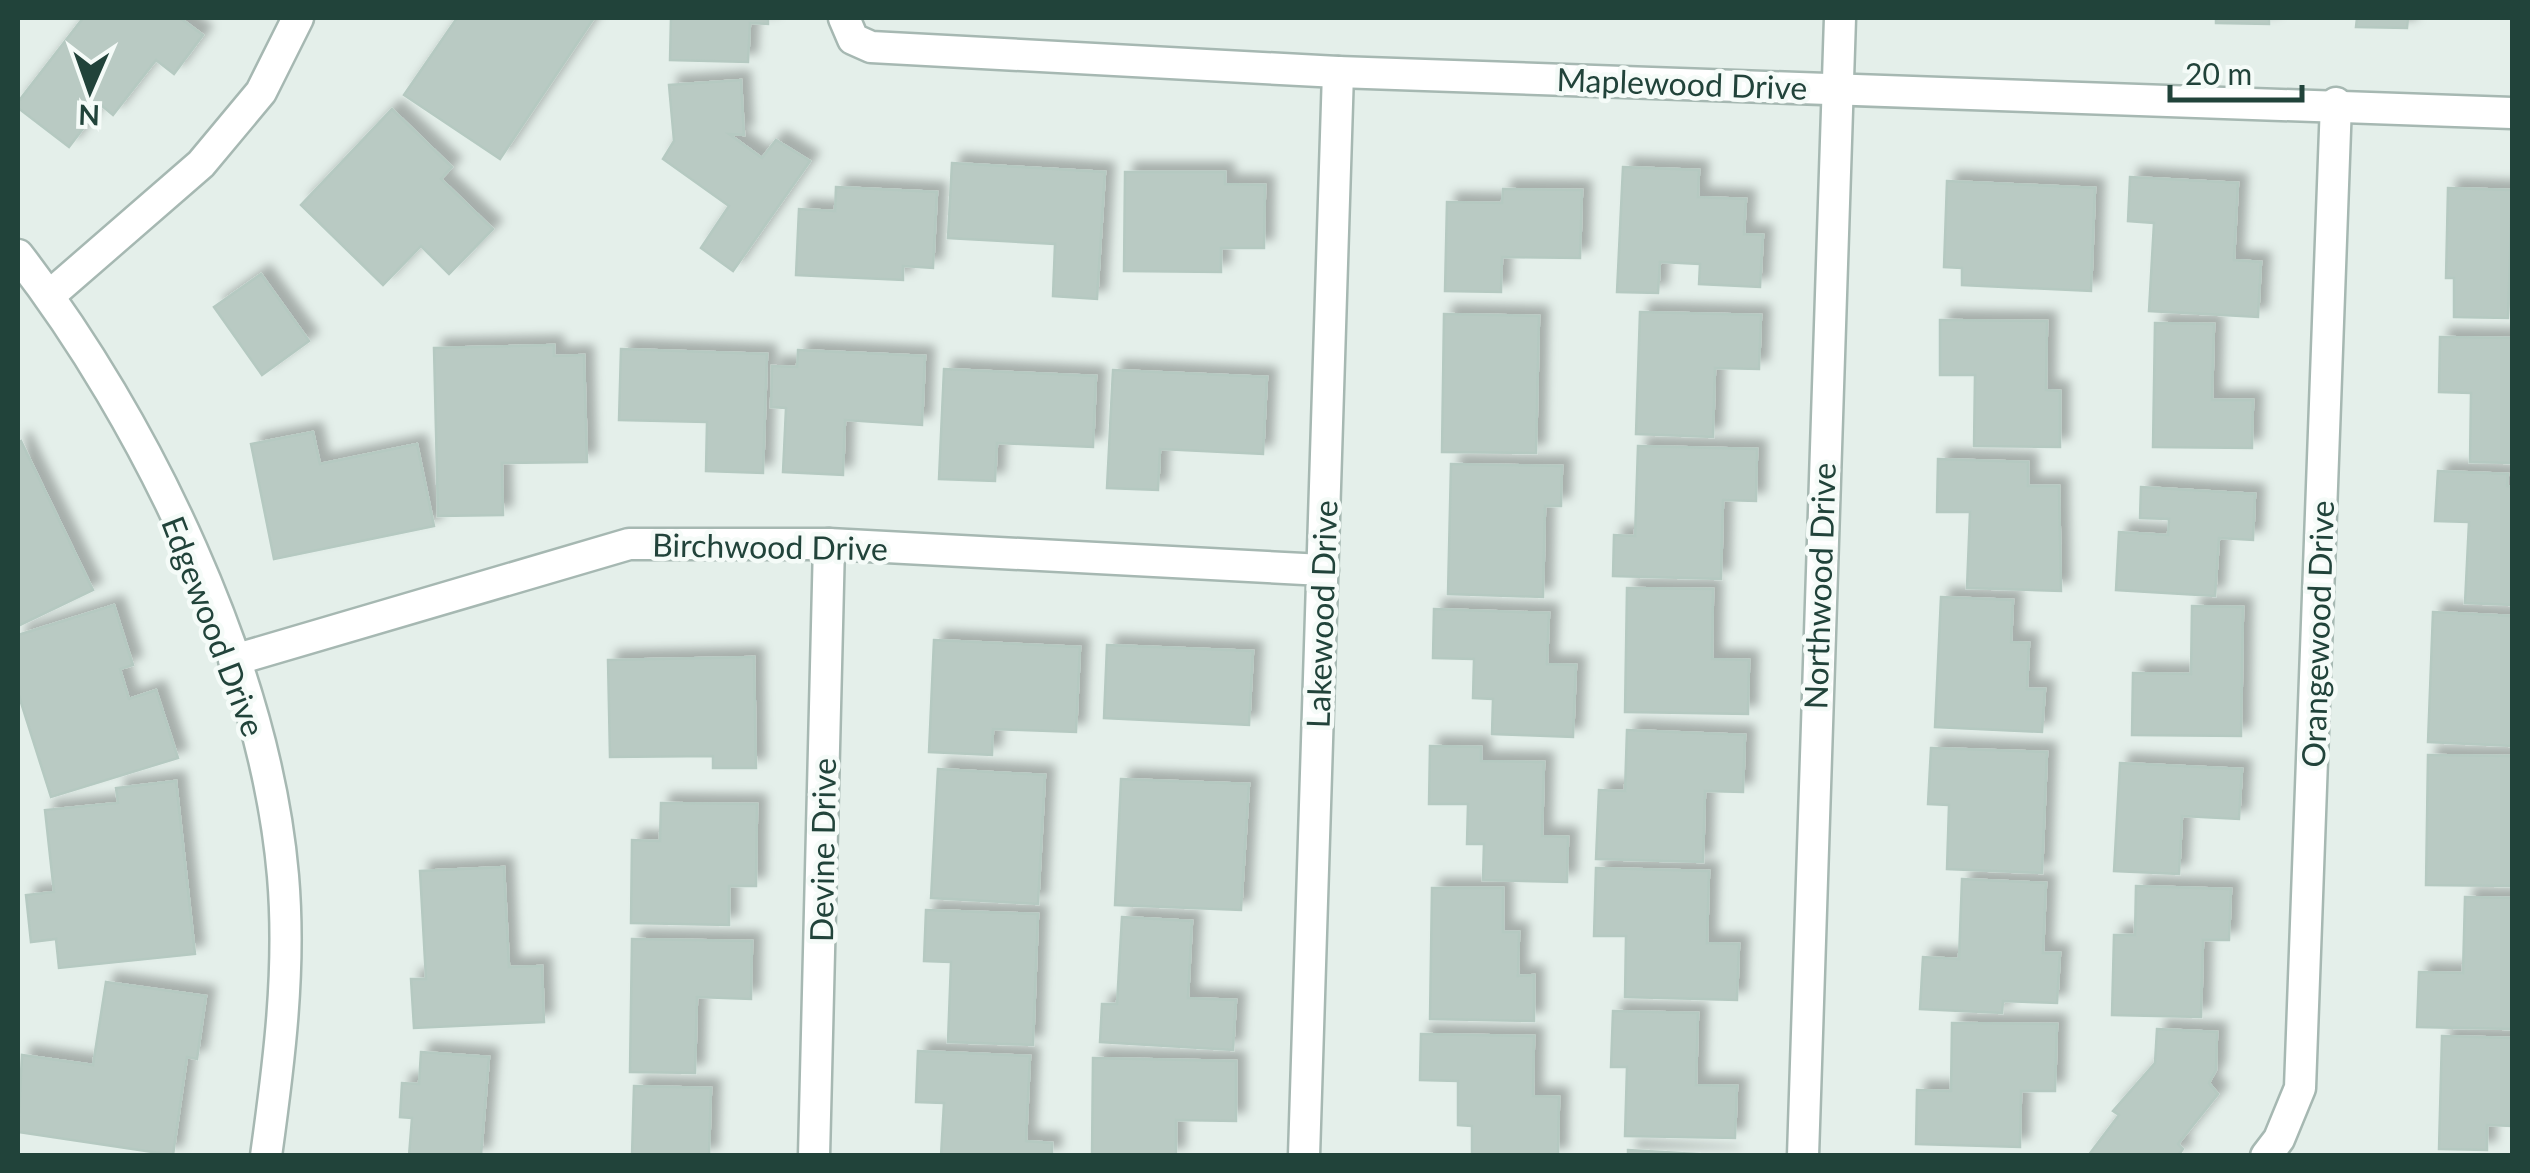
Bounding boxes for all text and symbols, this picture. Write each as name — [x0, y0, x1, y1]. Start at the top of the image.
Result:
north arrow — [40, 40, 140, 140]
scale bar — [2170, 40, 2302, 102]
text: 20 m — [2185, 55, 2252, 91]
street label: Maplewood Drive — [1556, 59, 1808, 107]
text: N — [78, 99, 100, 133]
street label: Northwood Drive — [1795, 462, 1843, 710]
street label: Lakewood Drive — [1298, 499, 1344, 729]
street label: Orangewood Drive — [2293, 500, 2341, 768]
street label: Edgewood Drive — [154, 511, 274, 741]
street label: Birchwood Drive — [652, 524, 888, 568]
street label: Devine Drive — [801, 758, 843, 942]

